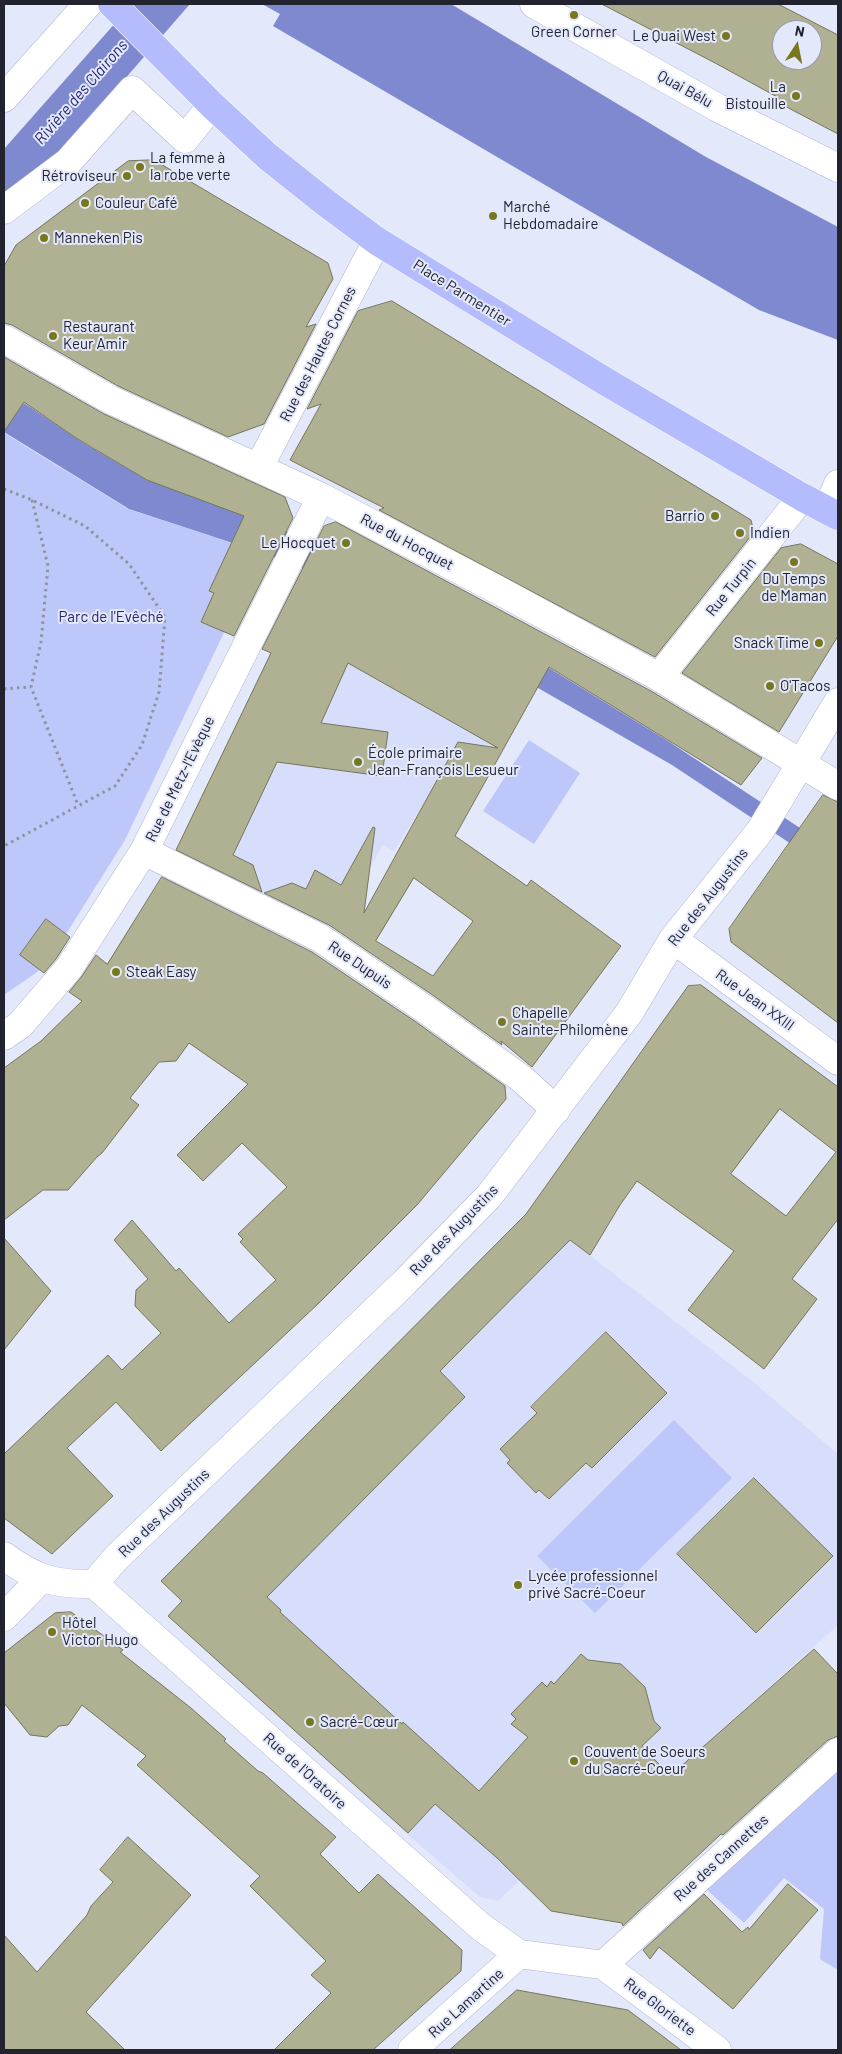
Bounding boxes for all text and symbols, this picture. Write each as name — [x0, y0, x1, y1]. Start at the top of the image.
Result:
marker: Green Corner — [568, 9, 580, 21]
north arrow — [772, 20, 822, 70]
text: N — [794, 22, 806, 40]
place label: Green Corner — [531, 23, 617, 41]
place label: Le Quai West — [632, 27, 716, 45]
marker: Le Quai West — [720, 30, 732, 42]
water label: Rivière des Clairons — [30, 36, 132, 148]
street label: Quai Bélu — [654, 67, 716, 111]
place label: La Bistouille — [725, 78, 786, 113]
marker: La Bistouille — [790, 90, 802, 102]
place label: La femme à la robe verte — [150, 149, 231, 184]
marker: La femme à la robe verte — [134, 161, 146, 173]
place label: Rétroviseur — [42, 167, 117, 185]
marker: Rétroviseur — [121, 170, 133, 182]
place label: Couleur Café — [95, 194, 177, 212]
marker: Couleur Café — [79, 197, 91, 209]
place label: Marché Hebdomadaire — [503, 198, 598, 233]
marker: Marché Hebdomadaire — [487, 210, 499, 222]
place label: Manneken Pis — [54, 229, 143, 247]
marker: Manneken Pis — [38, 232, 50, 244]
street label: Place Parmentier — [410, 256, 514, 330]
street label: Rue des Hautes Cornes — [276, 283, 360, 425]
place label: Restaurant Keur Amir — [63, 318, 135, 353]
marker: Restaurant Keur Amir — [47, 330, 59, 342]
place label: Barrio — [665, 507, 705, 525]
street label: Rue du Hocquet — [357, 510, 457, 574]
marker: Barrio — [709, 510, 721, 522]
place label: Indien — [750, 524, 790, 542]
marker: Indien — [734, 527, 746, 539]
place label: Le Hocquet — [261, 534, 336, 552]
marker: Le Hocquet — [340, 537, 352, 549]
street label: Rue Turpin — [702, 554, 760, 620]
marker: Du Temps de Maman — [788, 556, 800, 568]
place label: Du Temps de Maman — [761, 570, 827, 605]
park label: Parc de l'Evêché — [58, 608, 164, 626]
place label: Snack Time — [734, 634, 809, 652]
marker: Snack Time — [813, 637, 825, 649]
place label: O'Tacos — [780, 677, 830, 695]
marker: O'Tacos — [764, 680, 776, 692]
street label: Rue de Metz-l'Evèque — [142, 713, 218, 845]
place label: École primaire Jean-François Lesueur — [368, 744, 519, 779]
marker: École primaire Jean-François Lesueur — [352, 756, 364, 768]
street label: Rue des Augustins — [664, 844, 752, 950]
street label: Rue Dupuis — [325, 937, 395, 993]
place label: Steak Easy — [126, 963, 196, 981]
street label: Rue Jean XXIII — [712, 965, 798, 1035]
marker: Steak Easy — [110, 966, 122, 978]
place label: Chapelle Sainte-Philomène — [512, 1004, 628, 1039]
marker: Chapelle Sainte-Philomène — [496, 1016, 508, 1028]
street label: Rue des Augustins — [406, 1181, 502, 1279]
street label: Rue des Augustins — [115, 1465, 213, 1561]
place label: Lycée professionnel privé Sacré-Coeur — [528, 1567, 658, 1602]
marker: Lycée professionnel privé Sacré-Coeur — [512, 1579, 524, 1591]
place label: Hôtel Victor Hugo — [62, 1614, 138, 1649]
marker: Hôtel Victor Hugo — [46, 1626, 58, 1638]
place label: Sacré-Cœur — [320, 1713, 399, 1731]
marker: Sacré-Cœur — [304, 1716, 316, 1728]
street label: Rue de l'Oratoire — [260, 1729, 350, 1813]
place label: Couvent de Soeurs du Sacré-Coeur — [584, 1743, 705, 1778]
marker: Couvent de Soeurs du Sacré-Coeur — [568, 1755, 580, 1767]
street label: Rue des Cannettes — [670, 1811, 772, 1905]
street label: Rue Lamartine — [425, 1964, 507, 2042]
street label: Rue Gloriette — [621, 1974, 699, 2040]

